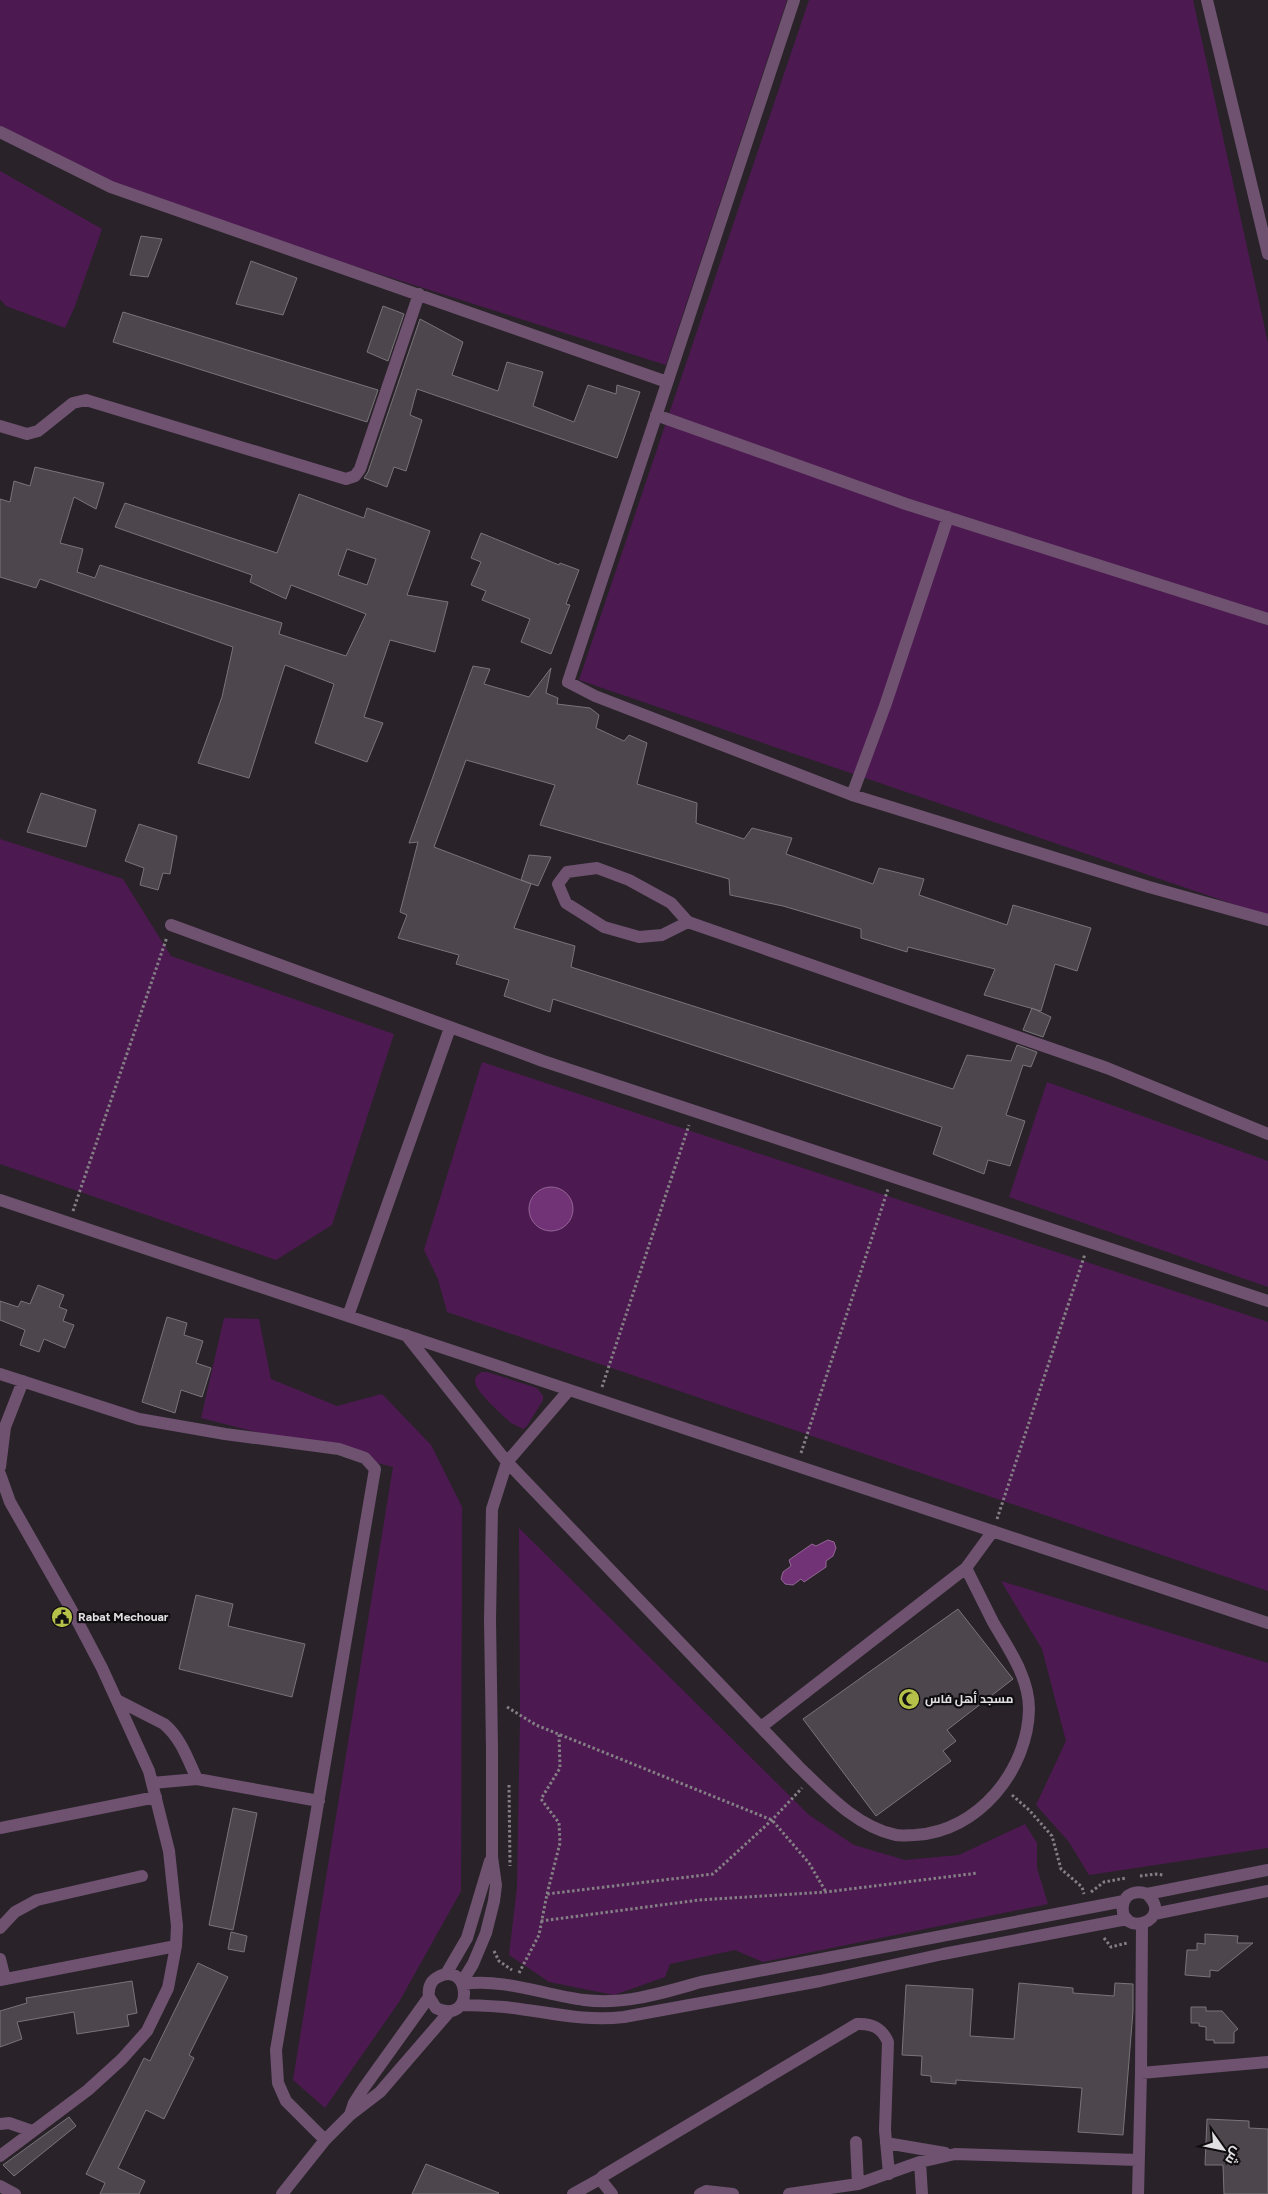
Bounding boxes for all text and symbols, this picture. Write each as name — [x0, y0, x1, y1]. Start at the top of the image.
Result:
public building icon: Rabat Mechouar — [50, 1605, 74, 1629]
place label: Rabat Mechouar — [78, 1610, 169, 1624]
mosque icon: مسجد أهل فاس — [897, 1687, 921, 1711]
place label: مسجد أهل فاس — [925, 1691, 1013, 1707]
north arrow — [1198, 2124, 1248, 2174]
text: ش — [1221, 2144, 1246, 2168]

